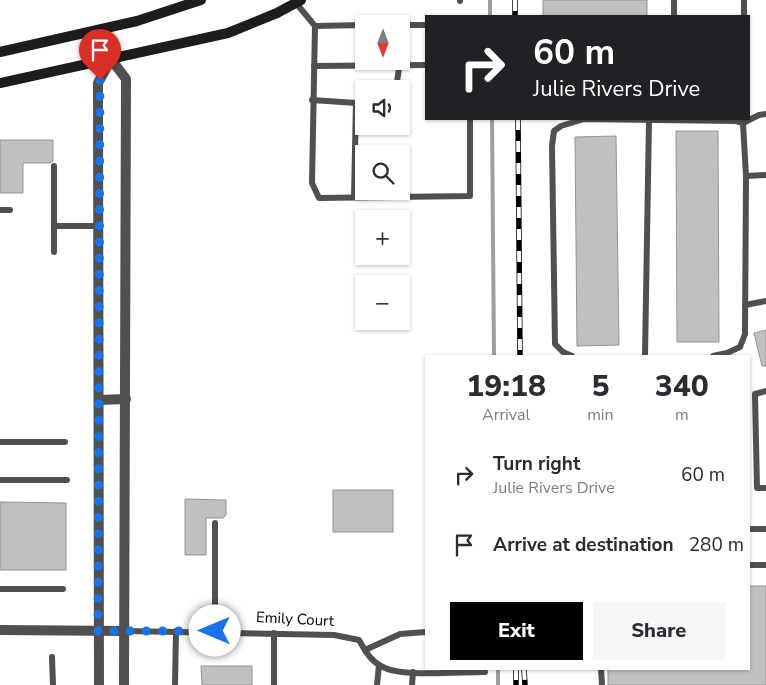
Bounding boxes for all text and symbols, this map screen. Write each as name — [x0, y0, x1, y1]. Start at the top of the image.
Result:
north arrow — [355, 15, 410, 70]
map controls — [355, 15, 410, 330]
pin — [79, 29, 121, 80]
text: 60 m — [533, 29, 615, 76]
icon: right — [450, 35, 515, 100]
icon: arrive — [86, 36, 114, 64]
text: Julie Rivers Drive — [533, 74, 700, 104]
button: sound — [355, 80, 410, 135]
button: search — [355, 145, 410, 200]
button: + — [355, 210, 410, 265]
button: − — [355, 275, 410, 330]
text: 19:18 — [466, 366, 546, 407]
text: 5 — [591, 366, 609, 407]
text: 340 — [655, 366, 709, 407]
text: Arrival — [482, 404, 530, 426]
text: min — [587, 404, 614, 426]
text: m — [675, 404, 689, 426]
text: Turn right — [493, 451, 580, 477]
icon: right — [450, 461, 478, 489]
text: 60 m — [681, 462, 725, 488]
text: Julie Rivers Drive — [493, 477, 615, 499]
icon: arrive — [450, 531, 478, 559]
text: Arrive at destination — [493, 532, 674, 558]
text: 280 m — [689, 532, 744, 558]
button: Exit — [450, 602, 583, 660]
button: Share — [593, 602, 725, 660]
position arrow — [188, 604, 240, 656]
street label: Emily Court — [255, 607, 335, 631]

